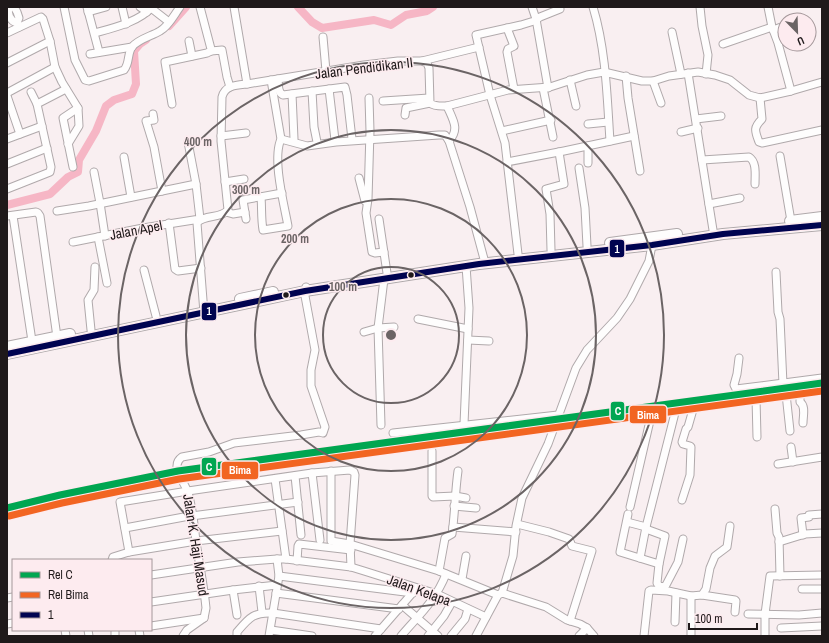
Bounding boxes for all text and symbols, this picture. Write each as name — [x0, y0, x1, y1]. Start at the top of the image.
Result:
north arrow — [777, 12, 817, 52]
text: U — [795, 33, 807, 49]
street label: Jalan Pendidikan II — [314, 53, 414, 83]
text: 400 m — [184, 134, 212, 150]
text: 300 m — [232, 182, 260, 198]
street label: Jalan Apel — [108, 216, 164, 244]
text: 200 m — [281, 231, 309, 247]
line badge: 1 — [609, 239, 625, 258]
text: 1 — [614, 242, 620, 256]
unlabelled marker — [406, 270, 416, 280]
text: 100 m — [329, 279, 357, 295]
unlabelled marker — [281, 290, 291, 300]
line badge: 1 — [201, 302, 217, 321]
text: 1 — [206, 304, 212, 318]
centre of rings — [384, 328, 398, 342]
line badge: C — [610, 401, 625, 421]
text: C — [615, 404, 622, 418]
line badge: Bima — [629, 405, 667, 424]
text: Bima — [637, 408, 659, 422]
line badge: C — [201, 457, 217, 476]
text: C — [206, 460, 213, 474]
line badge: Bima — [221, 461, 259, 480]
text: Bima — [229, 463, 251, 477]
street label: Jalan K. Haji Masud — [179, 493, 213, 597]
legend — [12, 559, 152, 631]
text: Rel C — [48, 567, 73, 583]
street label: Jalan Kelapa — [385, 570, 454, 610]
text: Rel Bima — [48, 587, 89, 603]
scale bar — [689, 605, 757, 631]
text: 1 — [48, 607, 54, 623]
text: 100 m — [695, 611, 722, 627]

